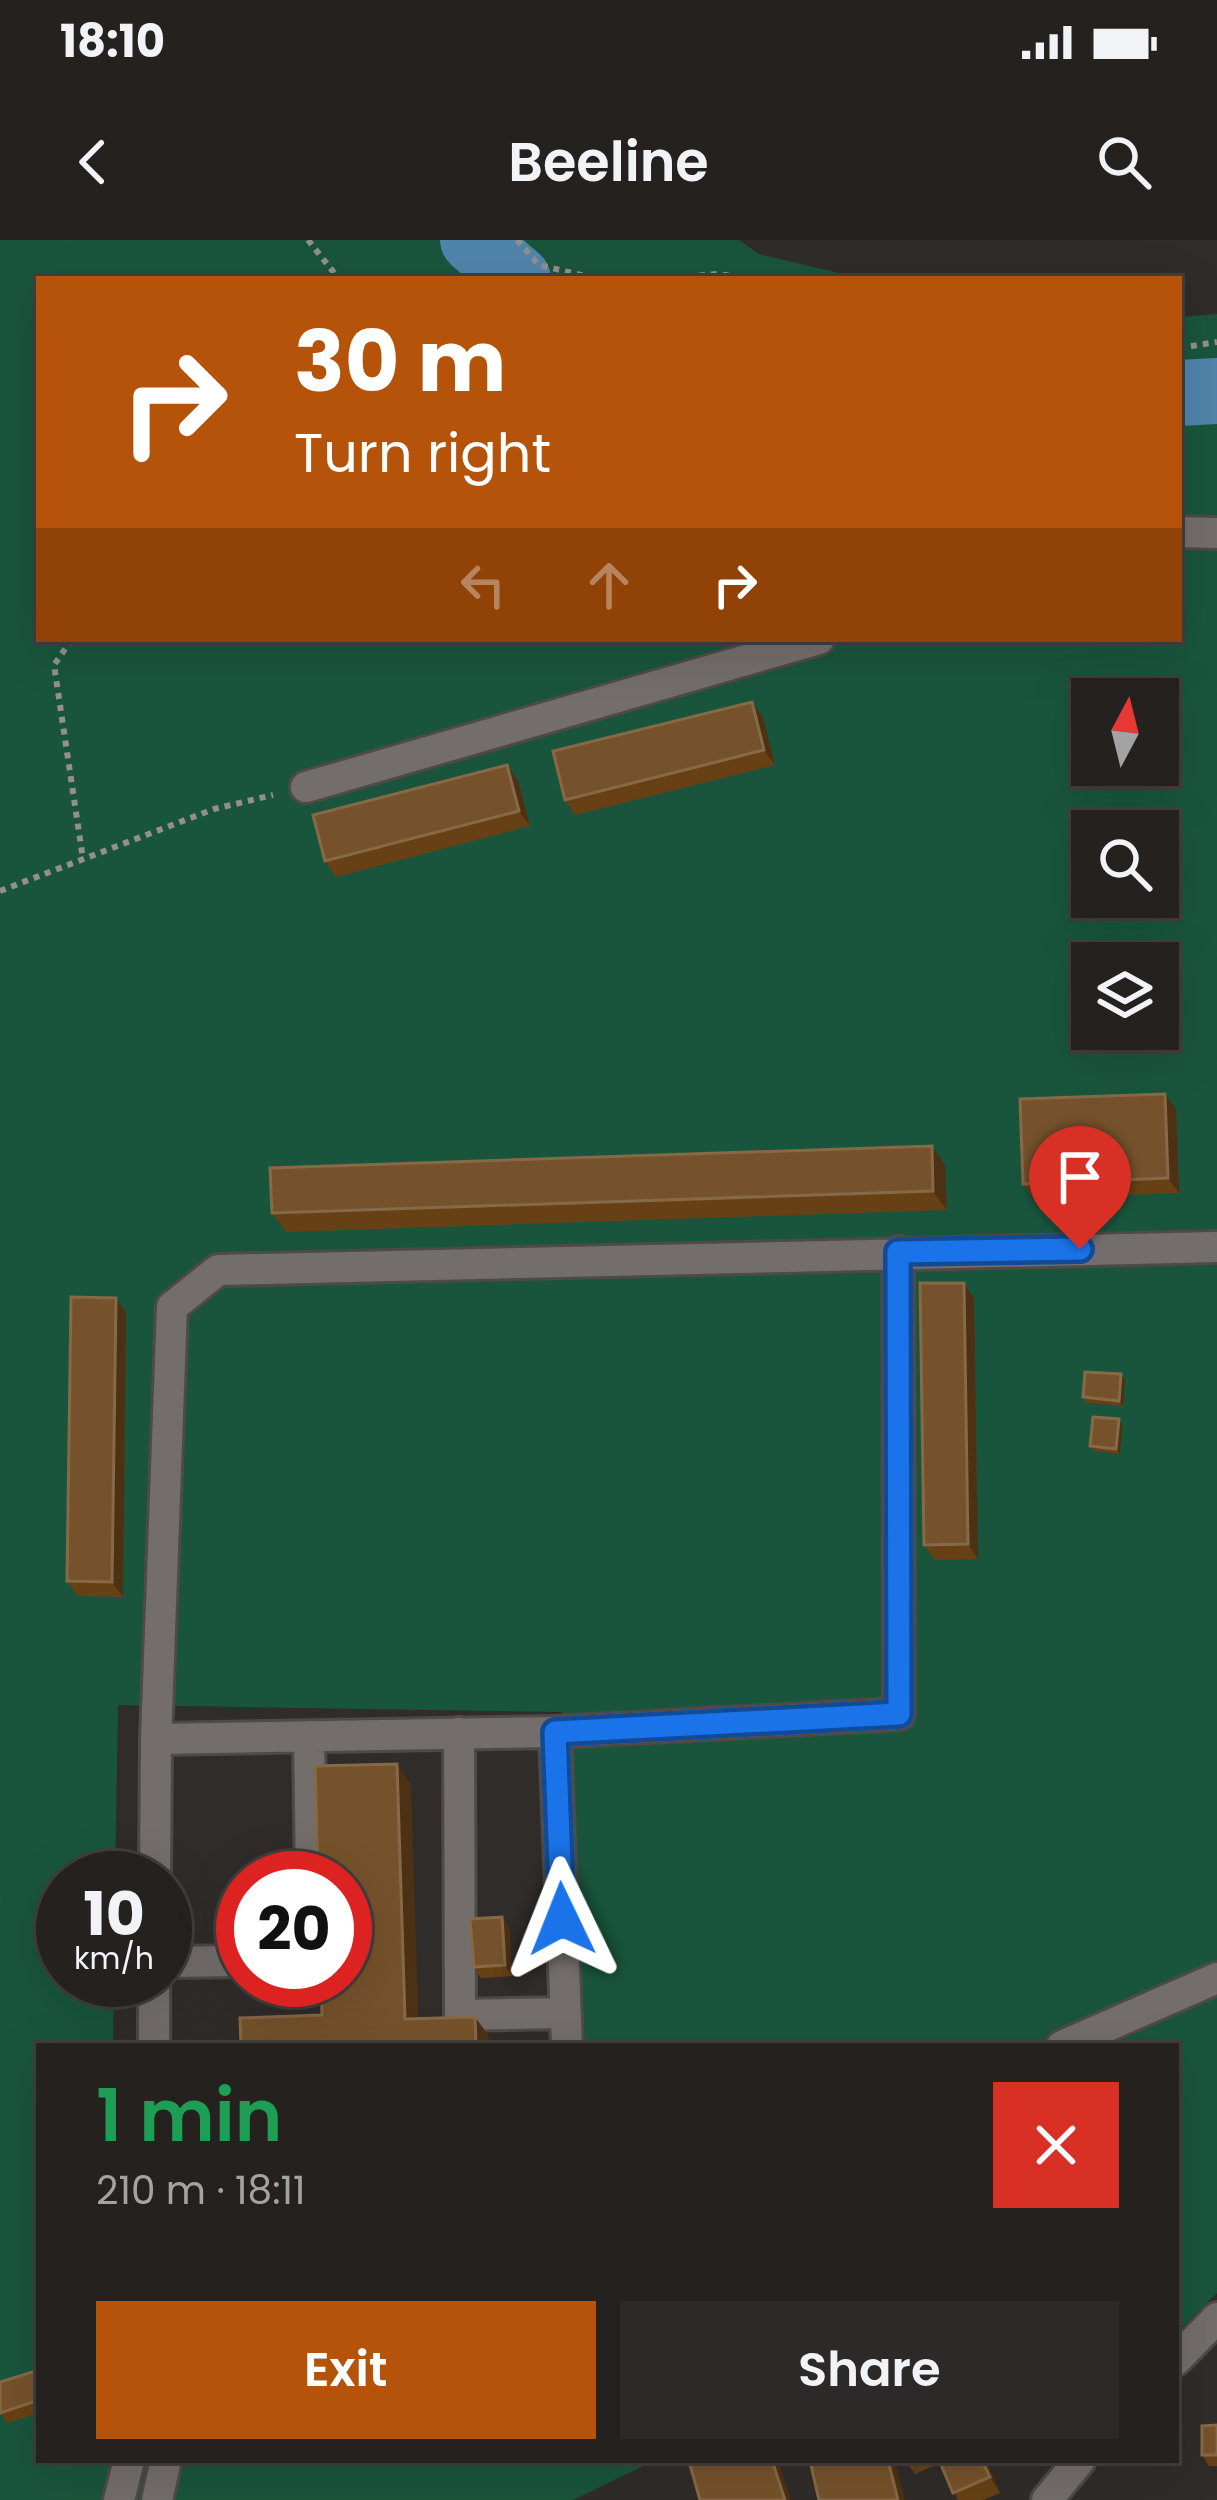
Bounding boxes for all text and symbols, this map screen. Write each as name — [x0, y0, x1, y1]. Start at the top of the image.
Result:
text: 18:10 — [60, 10, 165, 73]
text: Beeline — [508, 124, 709, 200]
icon: back — [60, 129, 126, 195]
icon: search — [1091, 129, 1157, 195]
text: 30 m — [294, 303, 506, 420]
icon: right — [96, 324, 252, 480]
text: Turn right — [294, 415, 551, 491]
icon: left — [450, 552, 516, 618]
icon: ahead — [576, 552, 642, 618]
icon: right — [702, 552, 768, 618]
north arrow — [1071, 678, 1179, 786]
map controls — [1071, 678, 1179, 1050]
button: search — [1071, 810, 1179, 918]
button: layers — [1071, 942, 1179, 1050]
pin — [1029, 1126, 1131, 1249]
icon: arrive — [1047, 1144, 1113, 1210]
speed limit sign: 20 — [216, 1851, 372, 2007]
position arrow — [499, 1856, 625, 1982]
text: 10 — [83, 1872, 145, 1956]
text: km/h — [74, 1937, 154, 1980]
text: 1 min — [96, 2065, 282, 2166]
button: close — [993, 2082, 1119, 2208]
text: 210 m · 18:11 — [96, 2163, 305, 2218]
button: Exit — [96, 2301, 596, 2439]
button: Share — [620, 2301, 1119, 2439]

